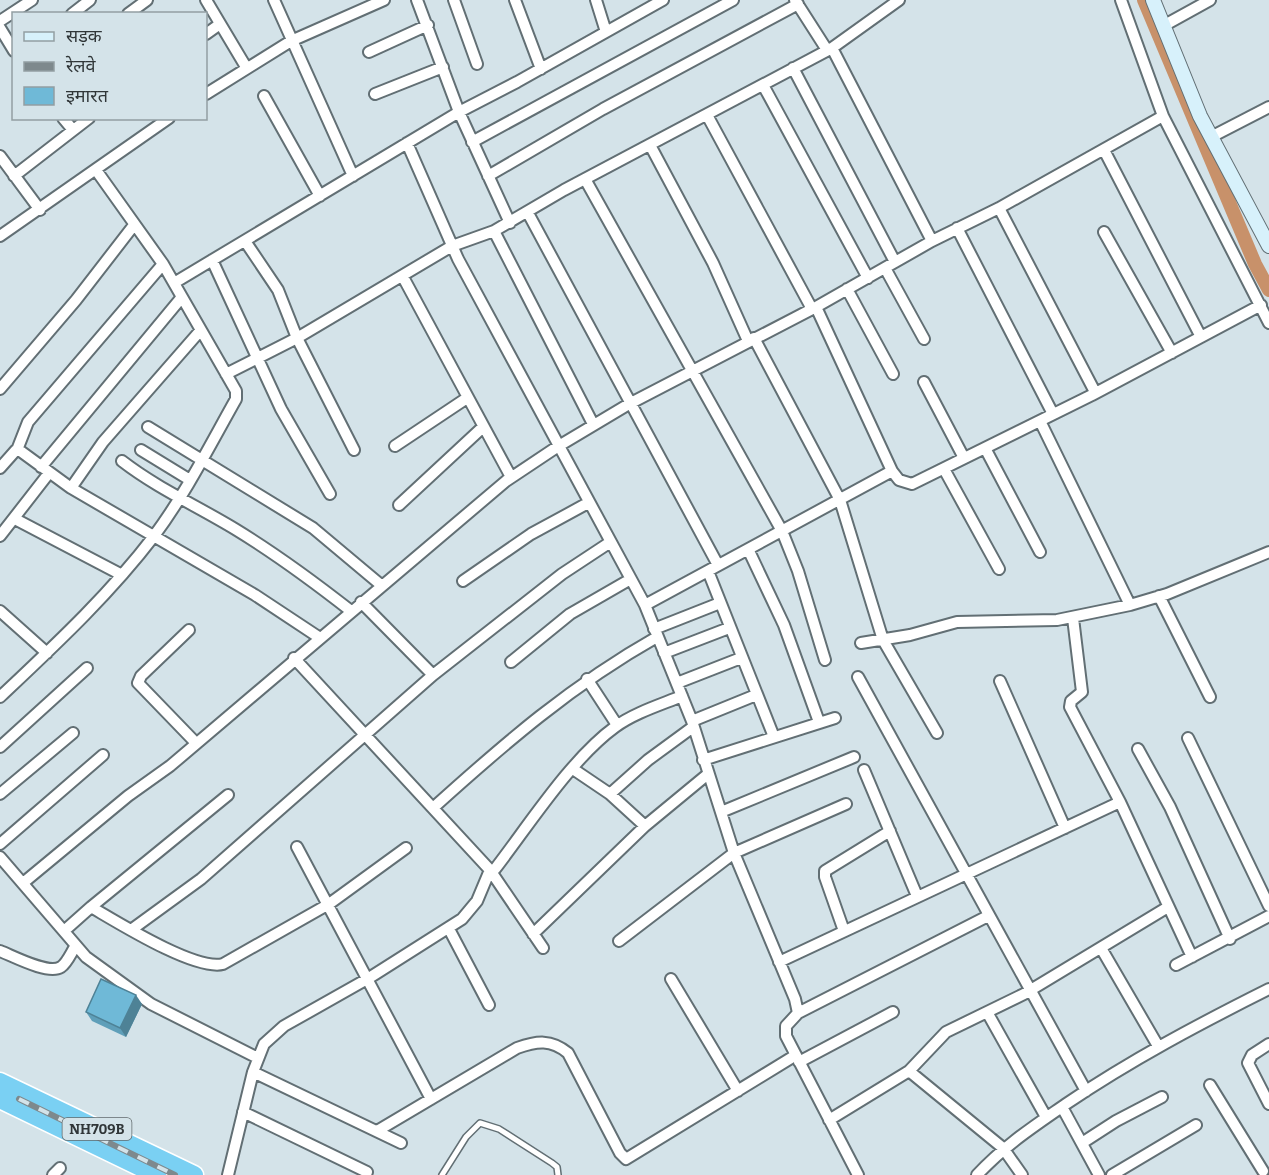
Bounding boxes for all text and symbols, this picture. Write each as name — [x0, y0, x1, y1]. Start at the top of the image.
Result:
legend — [12, 12, 207, 120]
text: सड़क — [66, 25, 103, 47]
text: रेलवे — [65, 55, 97, 77]
text: इमारत — [66, 85, 109, 107]
road number: NH709B — [63, 1118, 132, 1140]

